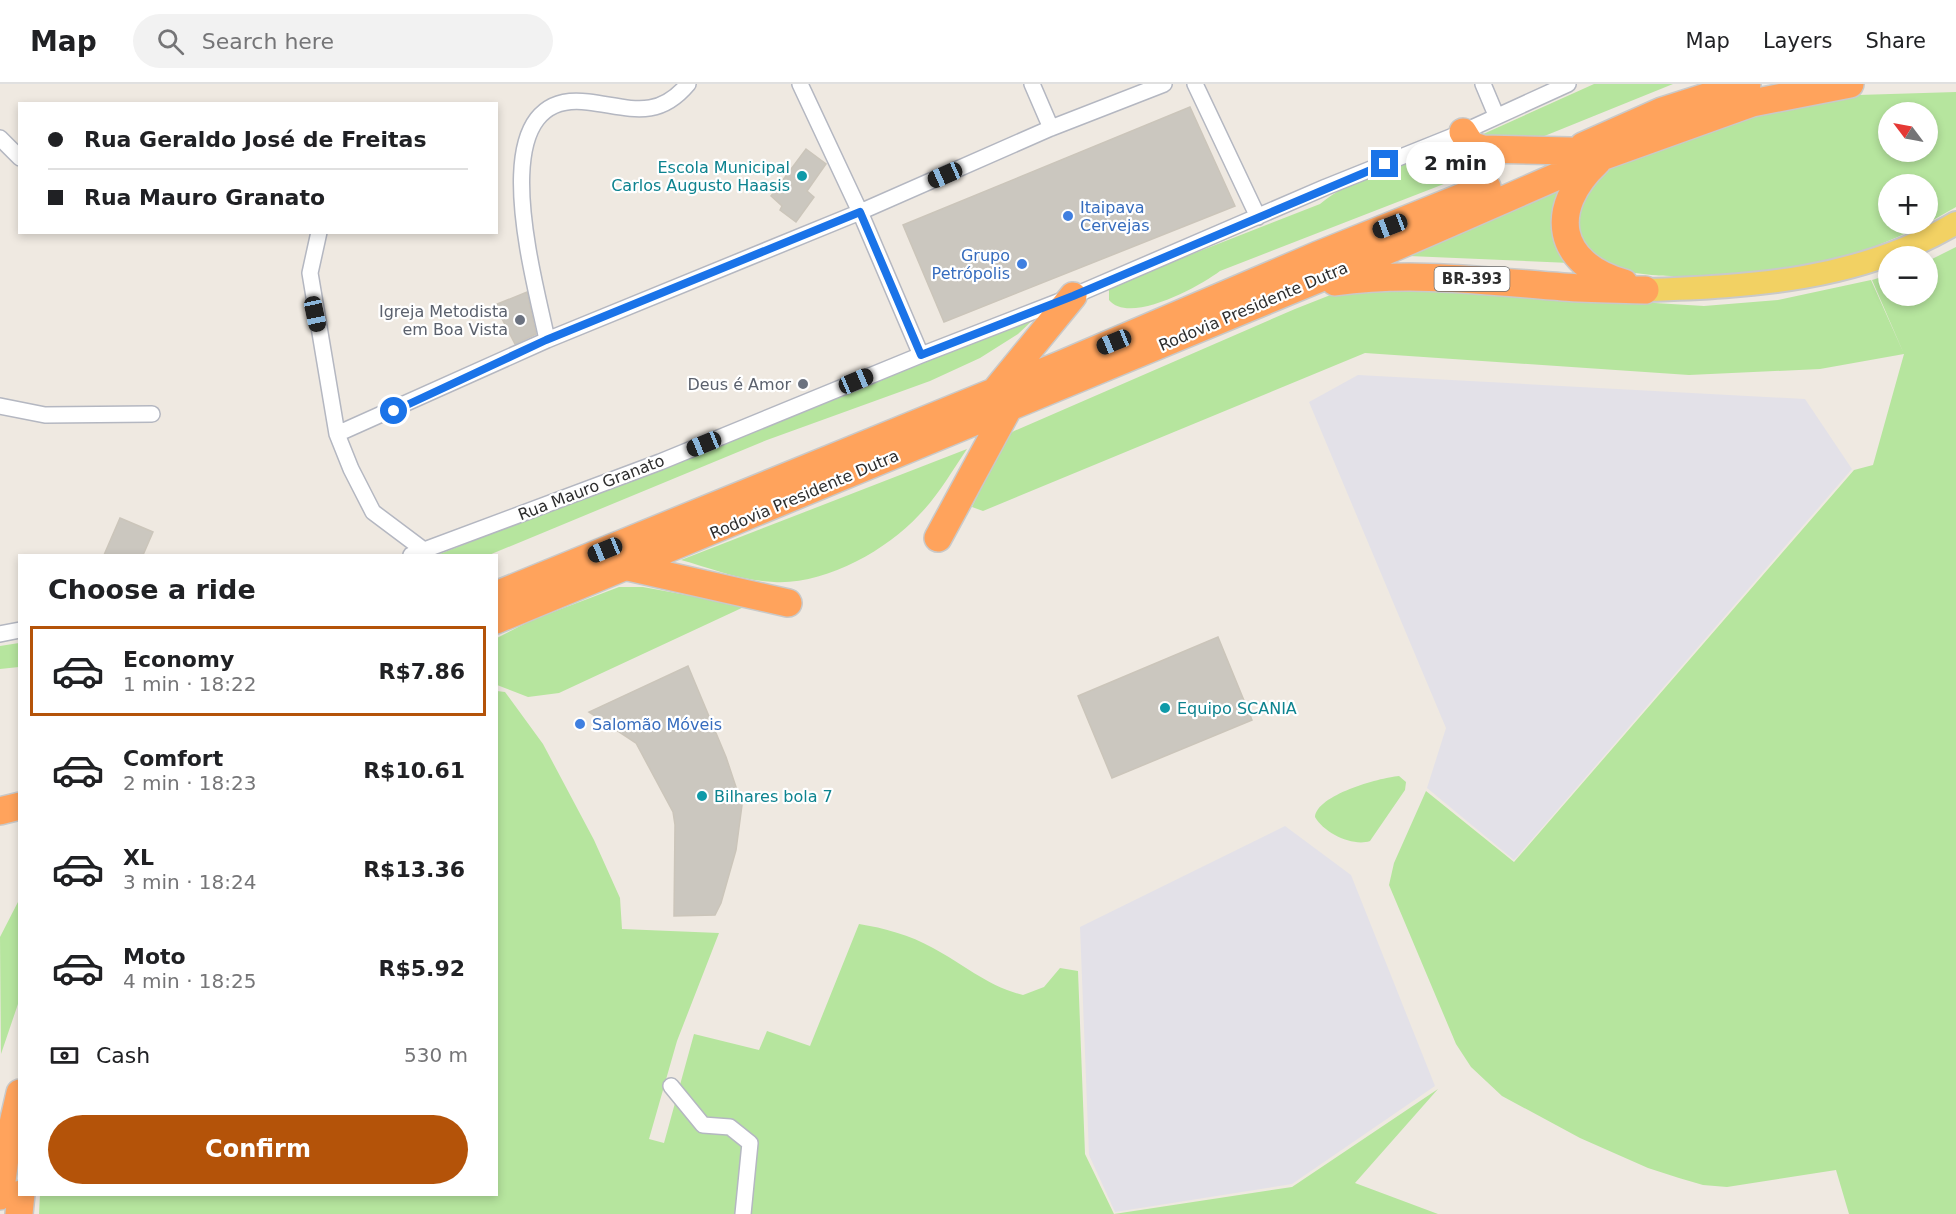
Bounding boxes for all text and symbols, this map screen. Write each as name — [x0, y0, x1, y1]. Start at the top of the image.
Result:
search box — [133, 14, 553, 68]
text: Map — [30, 25, 97, 58]
icon: search — [154, 25, 187, 58]
text: Search here — [202, 29, 334, 54]
text: Map — [1686, 29, 1730, 53]
text: Layers — [1763, 29, 1832, 53]
text: Share — [1865, 29, 1926, 53]
north arrow — [1878, 102, 1938, 162]
map controls — [1878, 102, 1938, 306]
text: Rua Geraldo José de Freitas — [84, 127, 427, 152]
callout: 2 min — [1406, 143, 1505, 185]
route end — [1371, 150, 1398, 177]
text: 2 min — [1424, 151, 1487, 175]
place label: Escola Municipal Carlos Augusto Haasis — [611, 158, 790, 195]
car — [925, 159, 965, 191]
marker: Escola Municipal Carlos Augusto Haasis — [795, 169, 809, 183]
button: + — [1878, 174, 1938, 234]
text: Rua Mauro Granato — [84, 185, 325, 210]
place label: Itaipava Cervejas — [1080, 198, 1150, 235]
marker: Itaipava Cervejas — [1061, 209, 1075, 223]
car — [1370, 211, 1410, 241]
place label: Grupo Petrópolis — [932, 246, 1010, 283]
button: − — [1878, 246, 1938, 306]
marker: Grupo Petrópolis — [1015, 257, 1029, 271]
street label: Rodovia Presidente Dutra — [1156, 258, 1351, 355]
road number: BR-393 — [1434, 267, 1510, 291]
car — [302, 295, 328, 333]
place label: Igreja Metodista em Boa Vista — [379, 302, 508, 339]
marker: Igreja Metodista em Boa Vista — [513, 313, 527, 327]
car — [1094, 327, 1134, 357]
car — [836, 366, 876, 396]
place label: Deus é Amor — [687, 375, 791, 394]
marker: Deus é Amor — [796, 377, 810, 391]
route start — [380, 397, 407, 424]
car — [684, 429, 724, 459]
street label: Rodovia Presidente Dutra — [707, 446, 902, 543]
street label: Rua Mauro Granato — [515, 451, 667, 524]
car — [585, 535, 625, 565]
text: Choose a ride — [48, 574, 256, 605]
icon: car — [51, 644, 105, 698]
text: Economy — [123, 647, 234, 672]
text: R$7.86 — [378, 659, 465, 684]
text: 1 min · 18:22 — [123, 672, 257, 696]
place label: Equipo SCANIA — [1177, 699, 1297, 718]
marker: Equipo SCANIA — [1158, 701, 1172, 715]
place label: Salomão Móveis — [592, 715, 722, 734]
marker: Salomão Móveis — [573, 717, 587, 731]
icon: car — [51, 743, 105, 797]
text: Comfort — [123, 746, 223, 771]
text: R$10.61 — [363, 758, 465, 783]
text: 2 min · 18:23 — [123, 771, 257, 795]
place label: Bilhares bola 7 — [714, 787, 833, 806]
marker: Bilhares bola 7 — [695, 789, 709, 803]
icon: car — [51, 842, 105, 896]
text: XL — [123, 845, 154, 870]
text: R$13.36 — [363, 857, 465, 882]
text: 3 min · 18:24 — [123, 870, 257, 894]
icon: car — [51, 941, 105, 995]
text: Moto — [123, 944, 186, 969]
text: R$5.92 — [378, 956, 465, 981]
text: 4 min · 18:25 — [123, 969, 257, 993]
icon: cash — [48, 1039, 81, 1072]
text: Cash — [96, 1043, 150, 1068]
text: 530 m — [404, 1043, 468, 1067]
button: Confirm — [48, 1115, 468, 1184]

